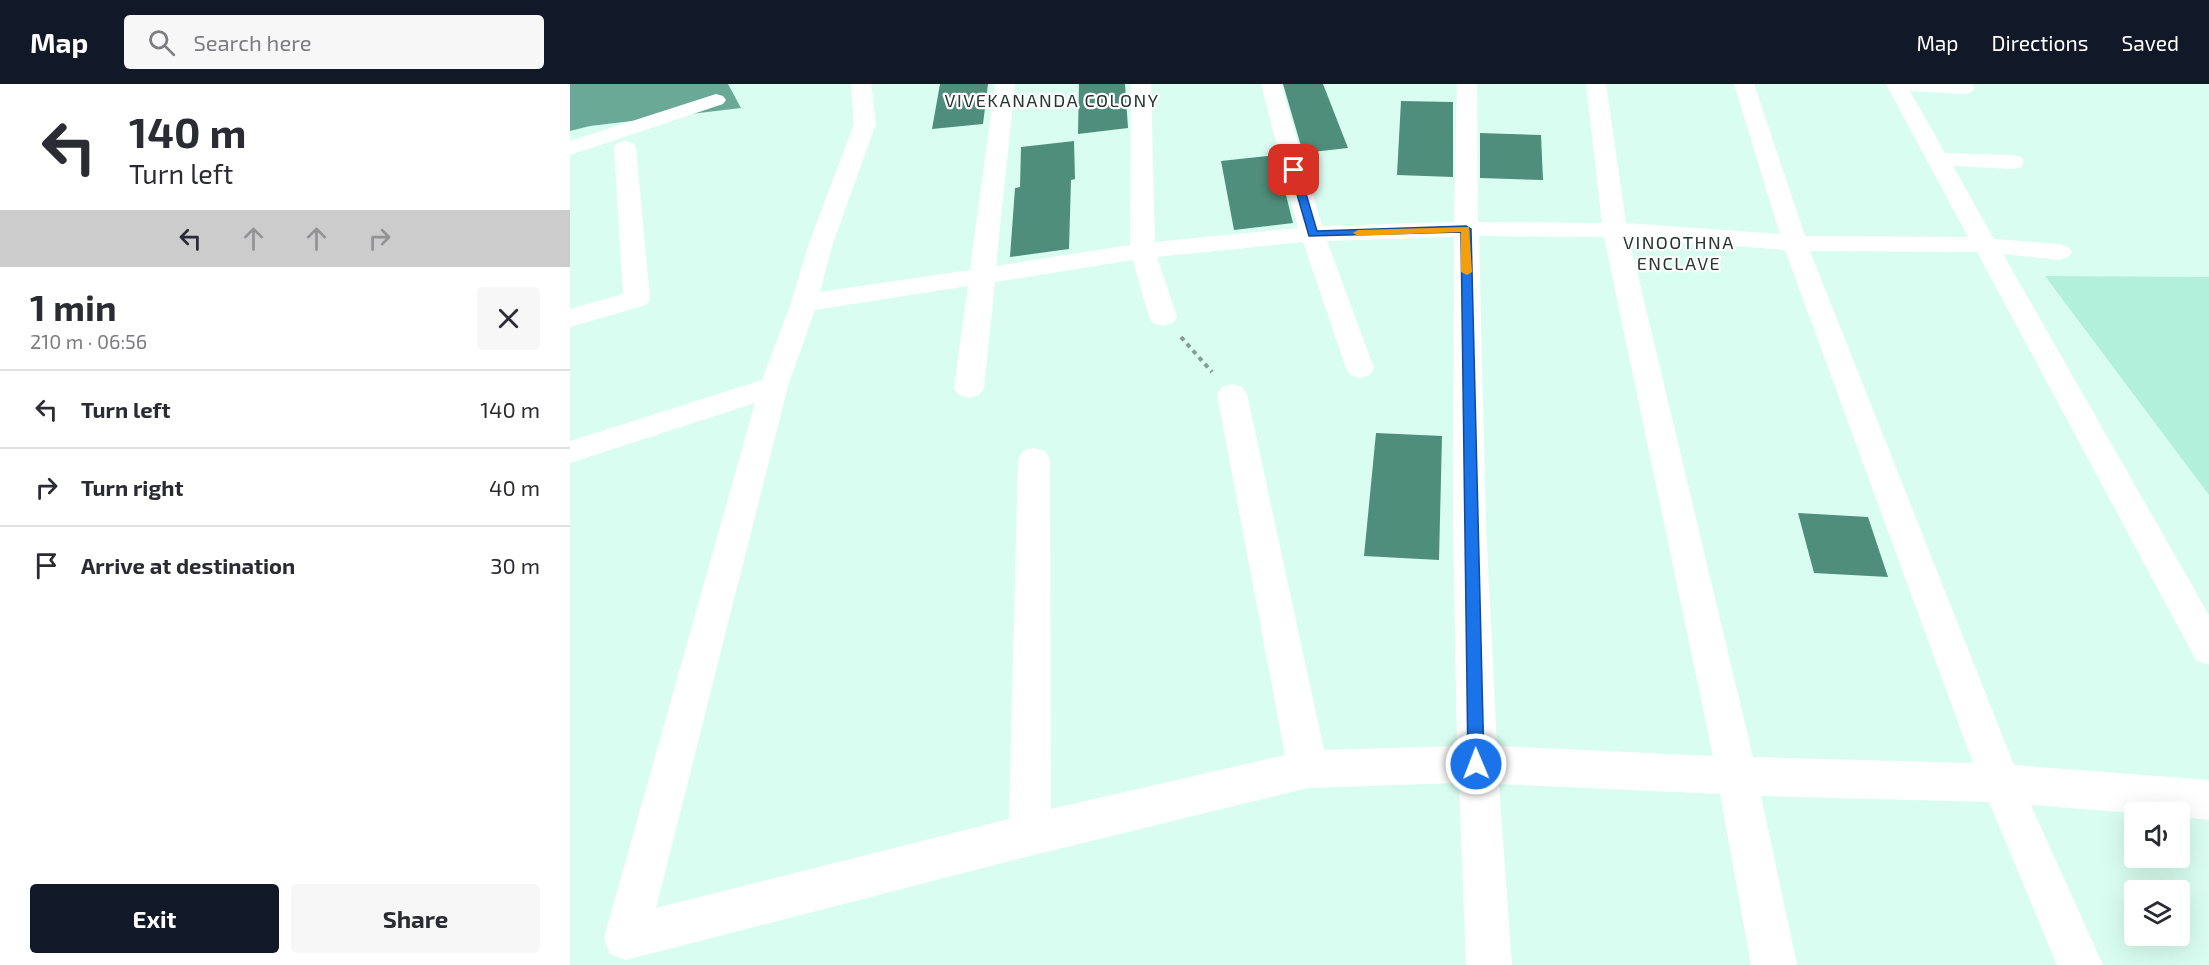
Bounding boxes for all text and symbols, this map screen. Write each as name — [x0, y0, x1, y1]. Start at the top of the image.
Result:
search box — [124, 15, 544, 69]
text: Map — [30, 25, 88, 59]
icon: search — [145, 26, 178, 59]
text: Search here — [193, 29, 312, 55]
text: Map — [1916, 30, 1959, 55]
text: Directions — [1992, 30, 2088, 55]
text: Saved — [2121, 30, 2179, 55]
district label: VIVEKANANDA COLONY — [945, 89, 1159, 111]
text: 140 m — [129, 106, 246, 156]
icon: left — [30, 108, 108, 186]
pin — [1268, 144, 1319, 195]
icon: arrive — [1277, 153, 1310, 186]
text: Turn left — [129, 157, 233, 189]
icon: left — [174, 222, 207, 255]
icon: ahead — [237, 222, 270, 255]
icon: ahead — [300, 222, 333, 255]
icon: right — [363, 222, 396, 255]
district label: VINOOTHNA ENCLAVE — [1623, 231, 1735, 274]
text: 1 min — [30, 285, 117, 328]
button: close — [477, 287, 540, 350]
text: 210 m · 06:56 — [30, 329, 147, 353]
icon: left — [30, 393, 63, 426]
text: Turn left — [81, 396, 170, 422]
text: 140 m — [480, 396, 540, 422]
icon: right — [30, 471, 63, 504]
text: Turn right — [81, 474, 183, 500]
text: 40 m — [489, 474, 540, 500]
icon: arrive — [30, 549, 63, 582]
text: Arrive at destination — [81, 552, 295, 578]
text: 30 m — [490, 552, 540, 578]
position arrow — [1444, 732, 1508, 796]
map controls — [2124, 802, 2190, 946]
button: sound — [2124, 802, 2190, 868]
button: layers — [2124, 880, 2190, 946]
button: Exit — [30, 884, 279, 953]
button: Share — [291, 884, 540, 953]

